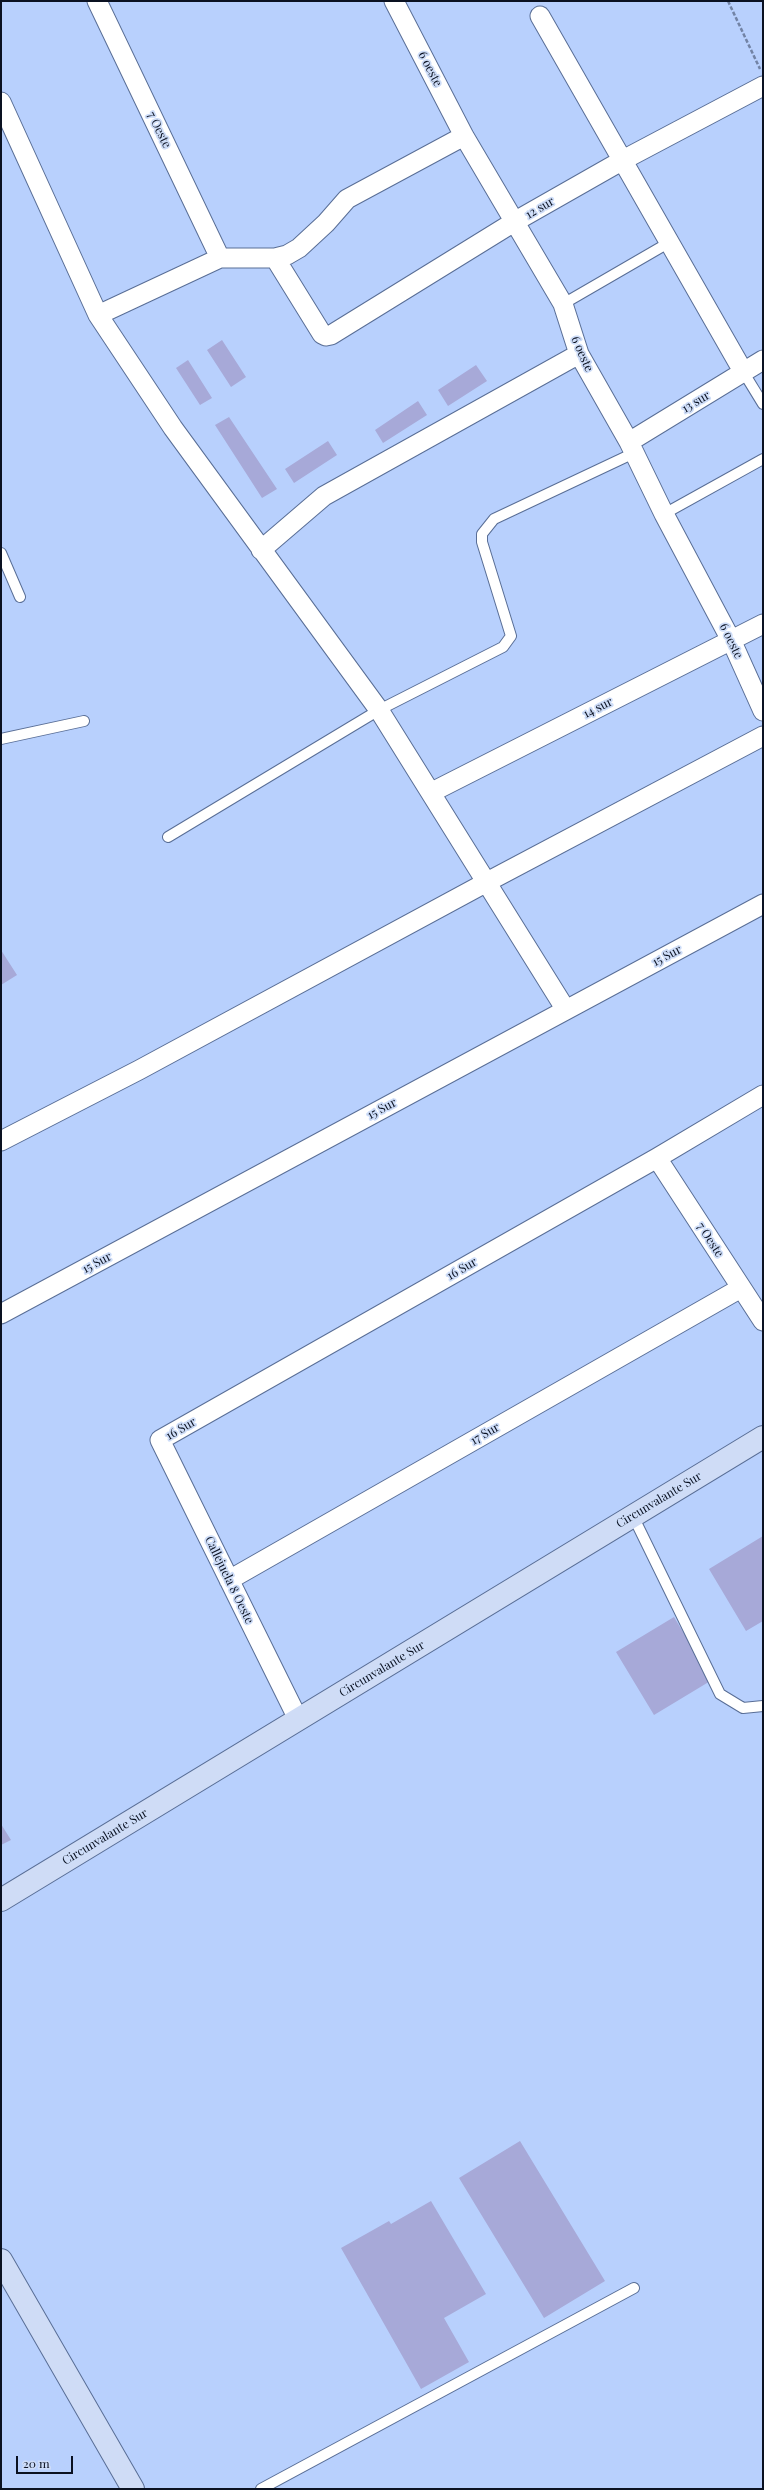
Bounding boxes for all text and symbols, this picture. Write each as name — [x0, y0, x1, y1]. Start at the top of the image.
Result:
street label: 6 oeste — [415, 49, 445, 89]
street label: 7 Oeste — [144, 110, 174, 150]
street label: 12 sur — [523, 194, 557, 222]
street label: 6 oeste — [568, 334, 596, 374]
street label: 13 sur — [679, 388, 713, 416]
street label: 6 oeste — [716, 621, 746, 661]
street label: 14 sur — [581, 695, 615, 721]
street label: 15 Sur — [650, 942, 684, 970]
street label: 15 Sur — [365, 1095, 399, 1123]
street label: 7 Oeste — [693, 1220, 727, 1260]
street label: 15 Sur — [80, 1249, 114, 1277]
street label: 16 Sur — [444, 1255, 480, 1283]
street label: 16 Sur — [163, 1415, 199, 1443]
street label: 17 Sur — [468, 1420, 502, 1448]
street label: Circunvalante Sur — [614, 1469, 704, 1531]
street label: Callejuela 8 Oeste — [202, 1534, 256, 1626]
street label: Circunvalante Sur — [337, 1638, 427, 1700]
street label: Circunvalante Sur — [60, 1806, 150, 1868]
scale bar — [18, 2448, 75, 2474]
text: 20 m — [23, 2455, 50, 2471]

